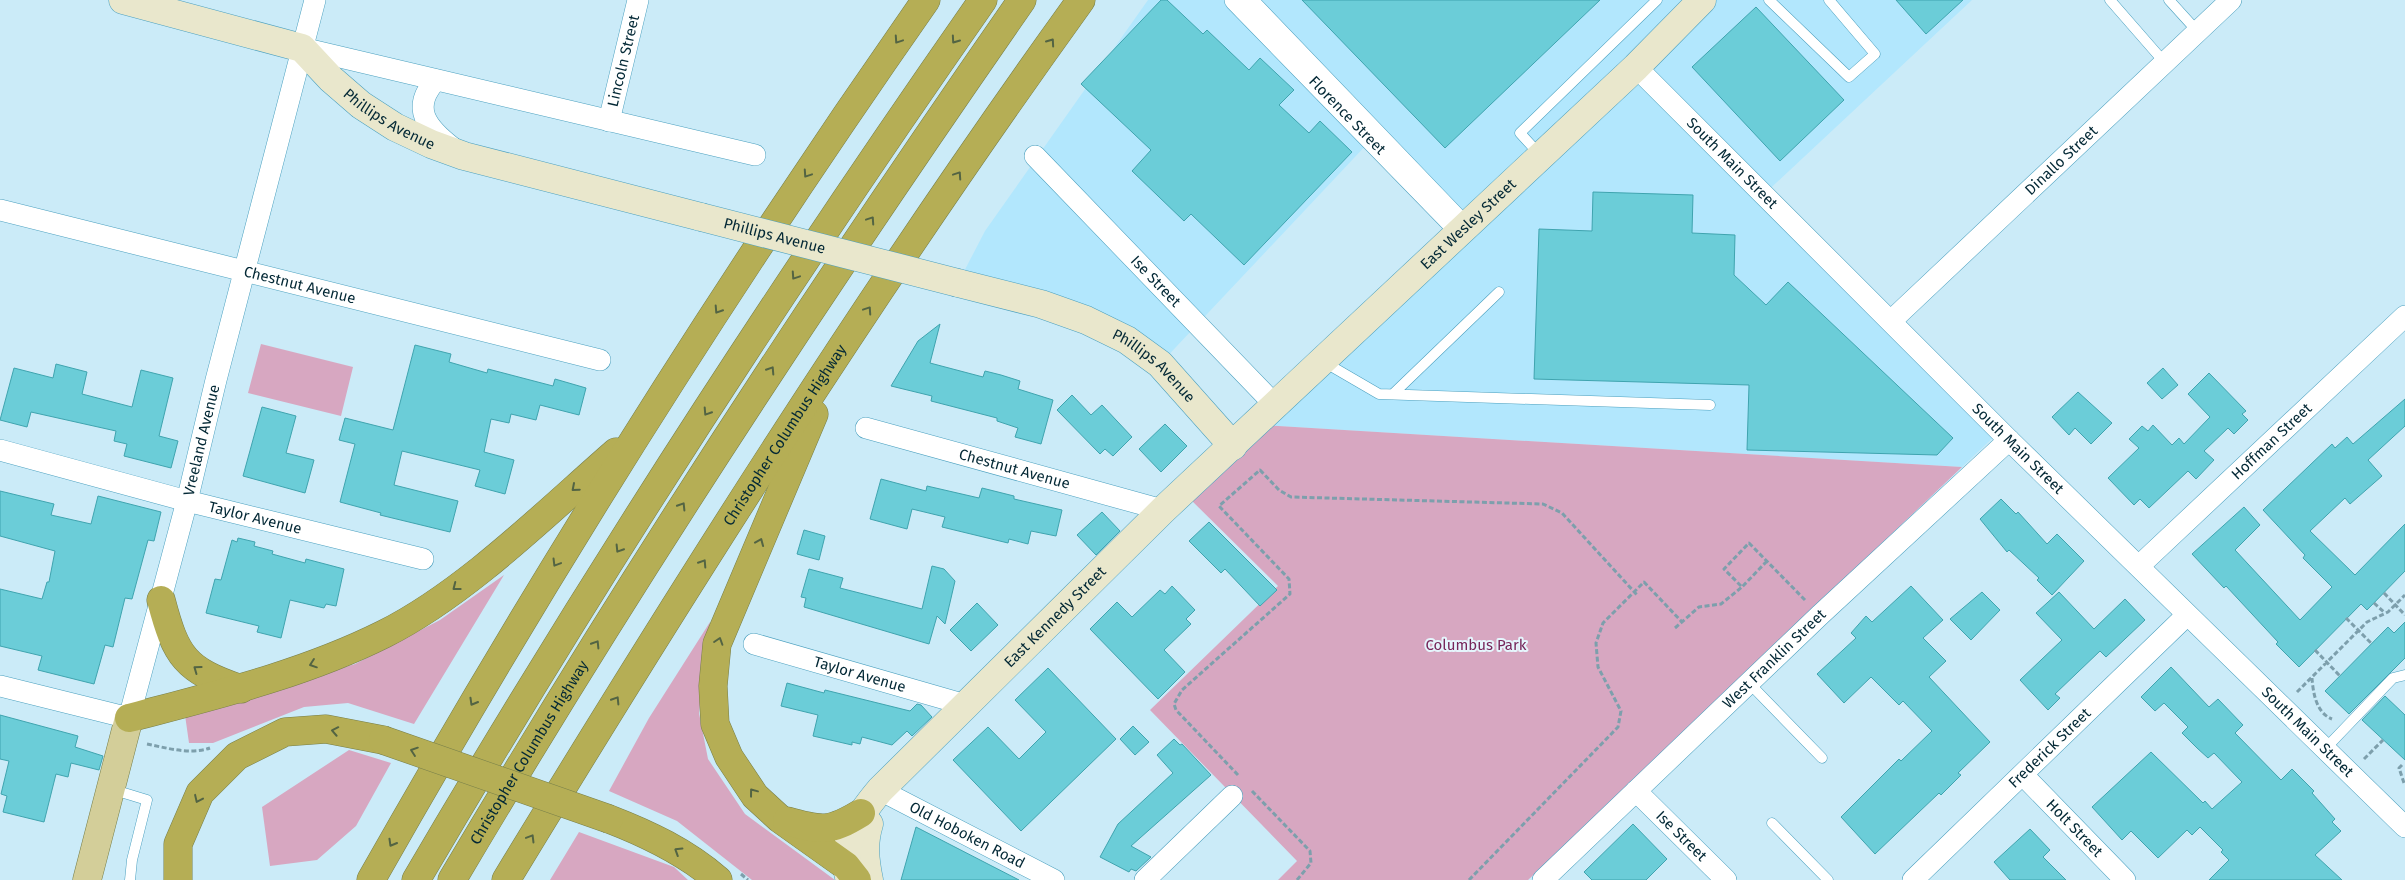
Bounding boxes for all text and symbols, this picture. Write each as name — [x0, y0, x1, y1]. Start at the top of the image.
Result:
street label: Lincoln Street — [604, 12, 643, 109]
one-way arrow — [952, 34, 961, 44]
one-way arrow — [895, 35, 905, 44]
one-way arrow — [1045, 38, 1054, 47]
street label: Florence Street — [1305, 72, 1390, 159]
street label: Phillips Avenue — [340, 85, 438, 154]
street label: South Main Street — [1683, 114, 1782, 213]
street label: Dinallo Street — [2021, 122, 2102, 199]
one-way arrow — [804, 168, 813, 178]
one-way arrow — [952, 172, 962, 181]
street label: East Wesley Street — [1417, 175, 1520, 273]
street label: Phillips Avenue — [722, 214, 827, 258]
one-way arrow — [865, 217, 874, 226]
street label: Ise Street — [1127, 252, 1185, 311]
street label: Chestnut Avenue — [242, 262, 357, 308]
one-way arrow — [792, 271, 802, 280]
one-way arrow — [715, 305, 724, 314]
one-way arrow — [862, 306, 871, 316]
street label: Phillips Avenue — [1109, 325, 1199, 406]
street label: Christopher Columbus Highway — [720, 341, 850, 529]
one-way arrow — [765, 366, 774, 376]
street label: Vreeland Avenue — [180, 383, 224, 498]
street label: Hoffman Street — [2228, 399, 2316, 483]
street label: South Main Street — [1969, 400, 2068, 498]
one-way arrow — [704, 407, 713, 416]
street label: Chestnut Avenue — [957, 445, 1072, 493]
one-way arrow — [571, 482, 580, 491]
street label: Taylor Avenue — [207, 498, 303, 538]
one-way arrow — [676, 503, 686, 512]
one-way arrow — [754, 538, 765, 547]
one-way arrow — [616, 544, 626, 553]
one-way arrow — [553, 558, 563, 567]
one-way arrow — [697, 559, 706, 568]
street label: East Kennedy Street — [1000, 562, 1110, 671]
one-way arrow — [452, 582, 461, 591]
street label: West Franklin Street — [1719, 605, 1830, 712]
park label: Columbus Park — [1426, 636, 1527, 654]
one-way arrow — [714, 637, 724, 646]
one-way arrow — [590, 641, 599, 650]
street label: Taylor Avenue — [812, 653, 908, 696]
street label: Christopher Columbus Highway — [466, 657, 592, 848]
one-way arrow — [309, 658, 318, 668]
one-way arrow — [193, 666, 203, 675]
street label: South Main Street — [2258, 683, 2358, 781]
one-way arrow — [610, 696, 620, 705]
one-way arrow — [469, 697, 479, 706]
street label: Frederick Street — [2005, 704, 2095, 792]
one-way arrow — [330, 726, 339, 736]
one-way arrow — [410, 747, 419, 757]
one-way arrow — [751, 789, 759, 798]
one-way arrow — [194, 794, 204, 803]
street label: Holt Street — [2042, 795, 2107, 861]
street label: Old Hoboken Road — [906, 798, 1028, 872]
street label: Ise Street — [1652, 807, 1711, 865]
one-way arrow — [525, 835, 535, 844]
one-way arrow — [388, 838, 398, 847]
one-way arrow — [675, 848, 684, 858]

